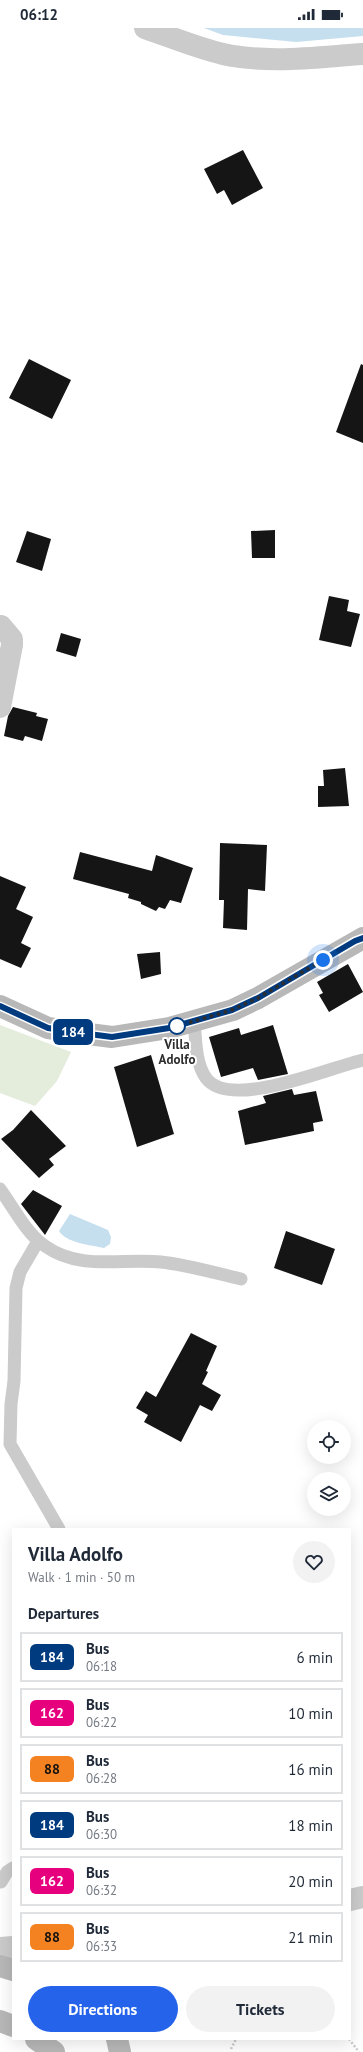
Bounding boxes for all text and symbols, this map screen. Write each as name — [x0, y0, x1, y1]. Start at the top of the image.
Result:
text: 06:12 — [20, 5, 58, 24]
your location — [313, 950, 333, 970]
marker: Villa Adolfo — [168, 1017, 186, 1035]
line badge: 184 — [50, 1019, 96, 1045]
text: 184 — [61, 1023, 85, 1041]
place label: Villa Adolfo — [159, 1036, 195, 1068]
map controls — [307, 1420, 351, 1516]
button: locate — [307, 1420, 351, 1464]
button: layers — [307, 1472, 351, 1516]
button: heart — [293, 1541, 335, 1583]
text: Villa Adolfo — [28, 1542, 123, 1566]
text: Walk · 1 min · 50 m — [28, 1569, 135, 1586]
text: Departures — [28, 1604, 99, 1623]
text: Bus — [86, 1639, 109, 1658]
text: 184 — [40, 1648, 64, 1666]
text: 6 min — [296, 1648, 333, 1667]
text: 06:18 — [86, 1658, 117, 1675]
text: Bus — [86, 1695, 109, 1714]
text: 162 — [40, 1704, 64, 1722]
text: 10 min — [288, 1704, 333, 1723]
text: 06:22 — [86, 1714, 117, 1731]
text: Bus — [86, 1751, 109, 1770]
text: 88 — [44, 1760, 60, 1778]
text: 16 min — [288, 1760, 333, 1779]
text: 06:28 — [86, 1770, 117, 1787]
text: Bus — [86, 1807, 109, 1826]
text: 184 — [40, 1816, 64, 1834]
text: 18 min — [288, 1816, 333, 1835]
text: 06:30 — [86, 1826, 117, 1843]
text: Bus — [86, 1863, 109, 1882]
text: 162 — [40, 1872, 64, 1890]
text: 20 min — [288, 1872, 333, 1891]
text: 06:32 — [86, 1882, 117, 1899]
text: Bus — [86, 1919, 109, 1938]
text: 88 — [44, 1928, 60, 1946]
text: 21 min — [288, 1928, 333, 1947]
text: 06:33 — [86, 1938, 117, 1955]
button: Directions — [28, 1986, 178, 2032]
button: Tickets — [186, 1986, 335, 2032]

